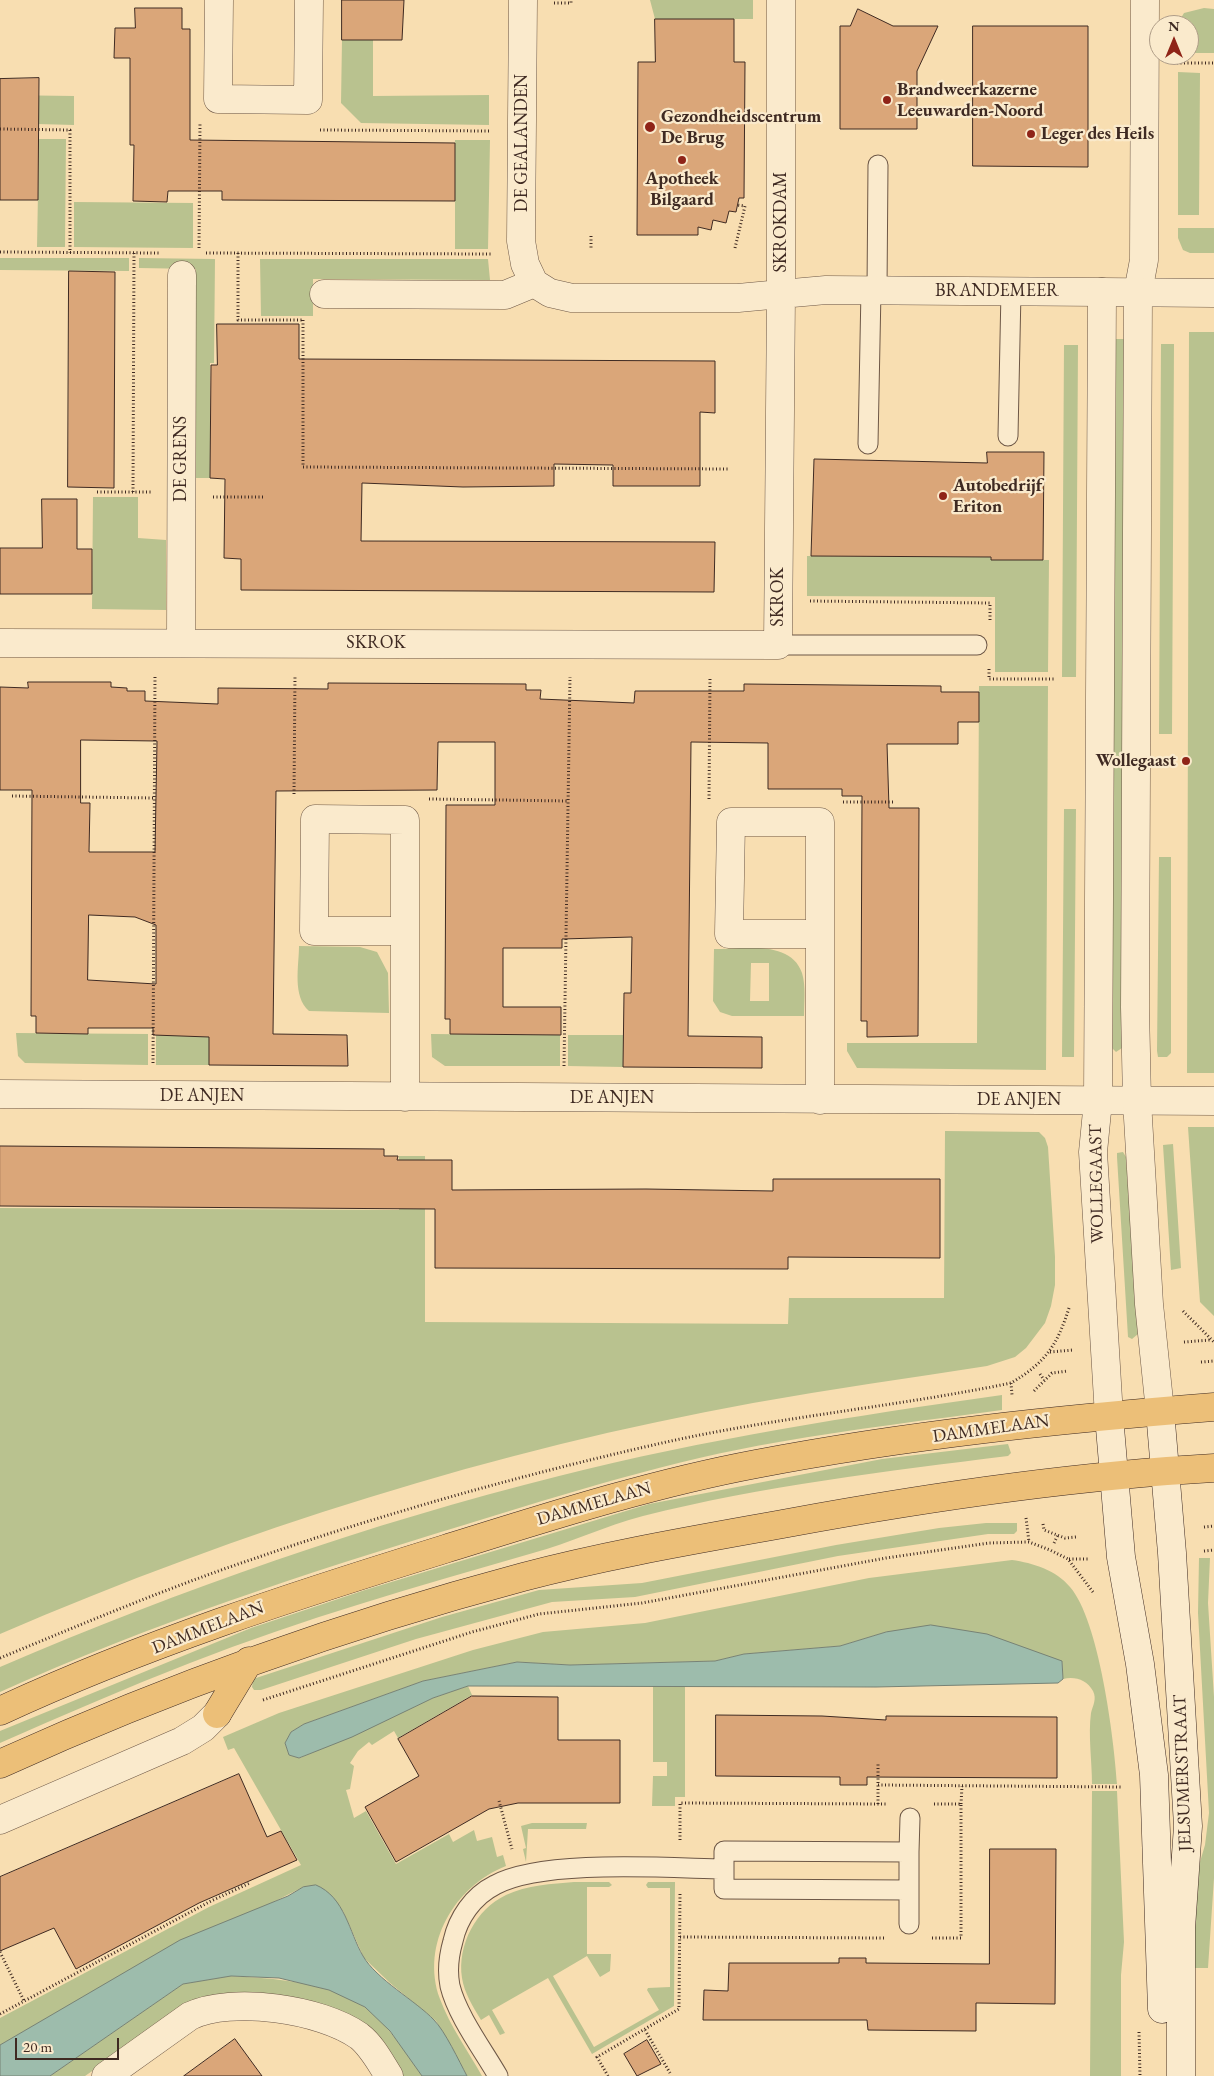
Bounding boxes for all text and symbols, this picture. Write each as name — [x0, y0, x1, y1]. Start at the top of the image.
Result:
north arrow — [1149, 15, 1199, 65]
text: N — [1168, 17, 1180, 35]
street label: DE GEALANDEN — [511, 74, 533, 212]
place label: Brandweerkazerne Leeuwarden-Noord — [897, 79, 1043, 122]
marker: Brandweerkazerne Leeuwarden-Noord — [881, 94, 893, 106]
place label: Gezondheidscentrum De Brug — [661, 106, 821, 148]
marker: Gezondheidscentrum De Brug — [643, 120, 657, 134]
place label: Leger des Heils — [1041, 123, 1154, 145]
marker: Leger des Heils — [1025, 128, 1037, 140]
marker: Apotheek Bilgaard — [676, 154, 688, 166]
place label: Apotheek Bilgaard — [645, 168, 719, 210]
street label: SKROKDAM — [770, 171, 792, 273]
street label: BRANDEMEER — [935, 280, 1059, 302]
street label: DE GRENS — [170, 416, 192, 502]
place label: Autobedrijf Eriton — [953, 475, 1042, 518]
marker: Autobedrijf Eriton — [937, 490, 949, 502]
street label: SKROK — [767, 567, 789, 627]
street label: SKROK — [346, 632, 406, 654]
place label: Wollegaast — [1095, 750, 1176, 772]
marker: Wollegaast — [1180, 755, 1192, 767]
street label: DE ANJEN — [160, 1085, 244, 1107]
street label: DE ANJEN — [570, 1087, 654, 1109]
street label: DE ANJEN — [977, 1089, 1061, 1111]
street label: WOLLEGAAST — [1085, 1124, 1109, 1244]
street label: DAMMELAAN — [931, 1410, 1051, 1448]
street label: DAMMELAAN — [534, 1477, 654, 1531]
street label: DAMMELAAN — [149, 1597, 267, 1659]
street label: JELSUMERSTRAAT — [1169, 1694, 1197, 1852]
scale bar — [18, 2028, 121, 2060]
text: 20 m — [23, 2037, 52, 2056]

